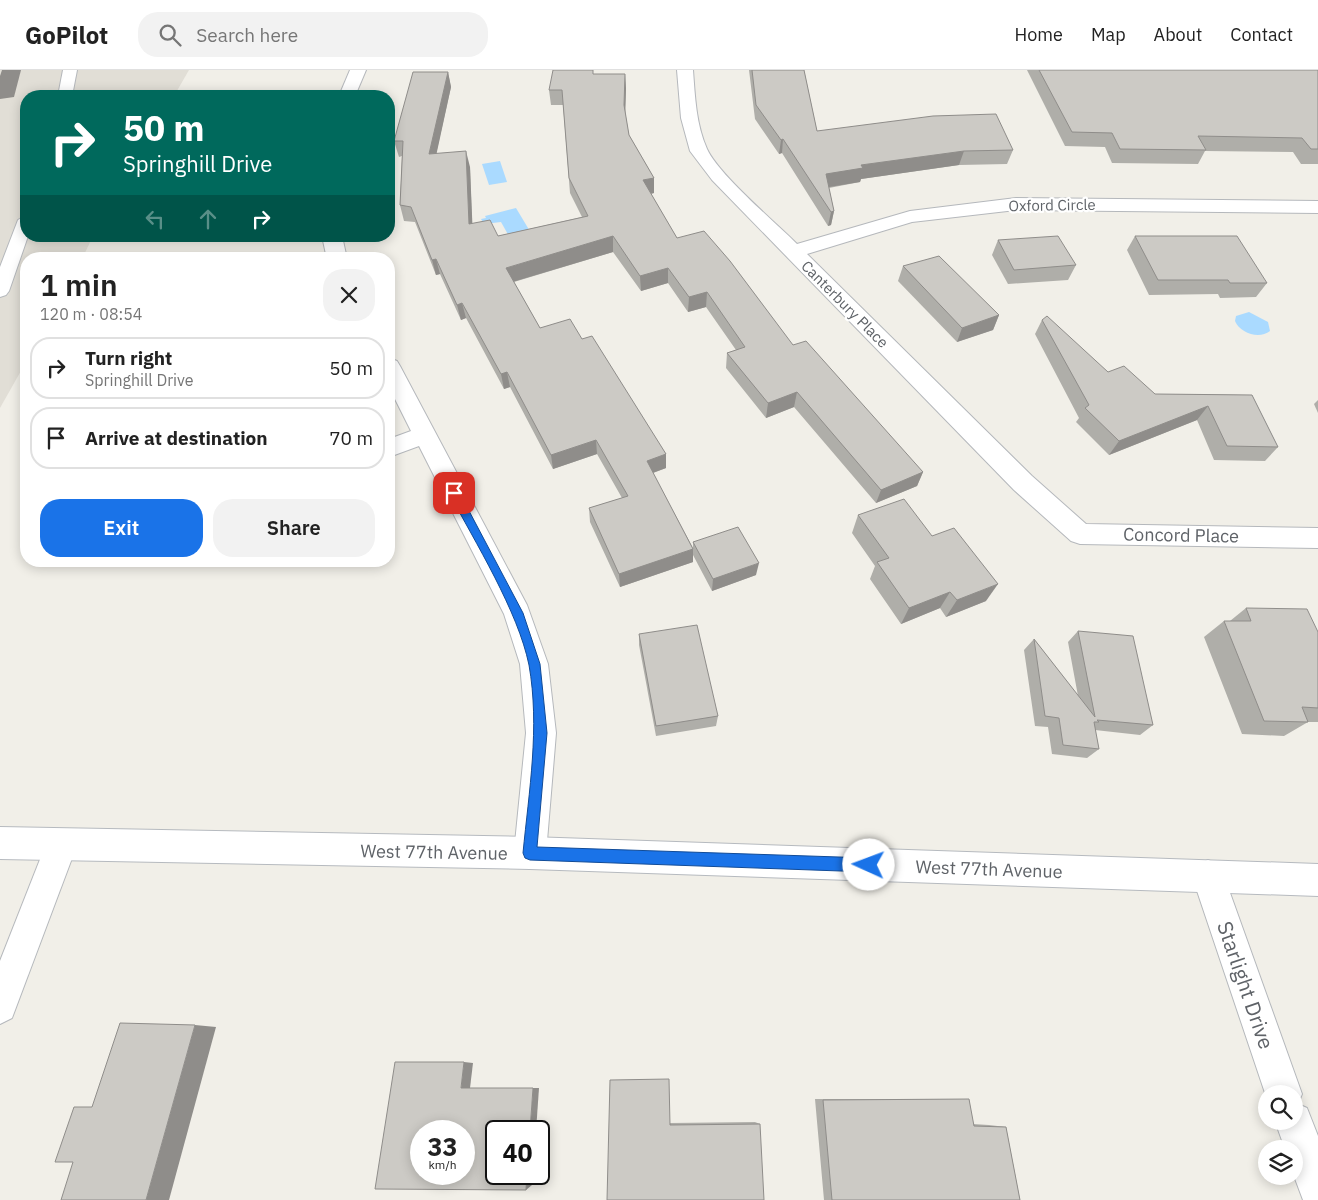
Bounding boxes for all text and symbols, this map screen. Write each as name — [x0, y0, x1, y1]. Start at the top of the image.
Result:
search box — [138, 12, 488, 57]
text: GoPilot — [25, 19, 108, 51]
icon: search — [156, 21, 184, 49]
text: Search here — [196, 23, 298, 47]
text: Home — [1015, 23, 1063, 46]
text: Map — [1091, 23, 1126, 46]
text: About — [1154, 23, 1202, 46]
text: Contact — [1230, 23, 1293, 46]
text: 50 m — [123, 105, 205, 151]
icon: right — [40, 110, 105, 175]
text: Springhill Drive — [123, 149, 272, 178]
street label: Oxford Circle — [1008, 195, 1096, 215]
icon: left — [141, 205, 169, 233]
icon: ahead — [194, 205, 222, 233]
icon: right — [247, 205, 275, 233]
street label: Canterbury Place — [797, 256, 893, 352]
text: 1 min — [40, 265, 118, 304]
button: close — [323, 269, 375, 321]
text: 120 m · 08:54 — [40, 304, 142, 324]
text: Turn right — [85, 346, 172, 370]
icon: right — [42, 354, 70, 382]
text: 50 m — [329, 356, 373, 380]
text: Springhill Drive — [85, 370, 194, 390]
icon: arrive — [42, 424, 70, 452]
text: Arrive at destination — [85, 426, 268, 450]
text: 70 m — [329, 426, 373, 450]
pin — [433, 472, 475, 514]
icon: arrive — [440, 479, 468, 507]
button: Exit — [40, 499, 203, 557]
button: Share — [213, 499, 375, 557]
street label: Concord Place — [1123, 522, 1239, 548]
position arrow — [842, 838, 894, 890]
street label: West 77th Avenue — [360, 839, 508, 865]
street label: West 77th Avenue — [915, 855, 1063, 883]
street label: Starlight Drive — [1211, 917, 1281, 1053]
map controls — [1258, 1085, 1303, 1185]
button: search — [1258, 1085, 1303, 1130]
speed limit sign: 40 — [485, 1120, 550, 1185]
text: 33 — [427, 1130, 458, 1163]
button: layers — [1258, 1140, 1303, 1185]
text: km/h — [428, 1157, 457, 1172]

